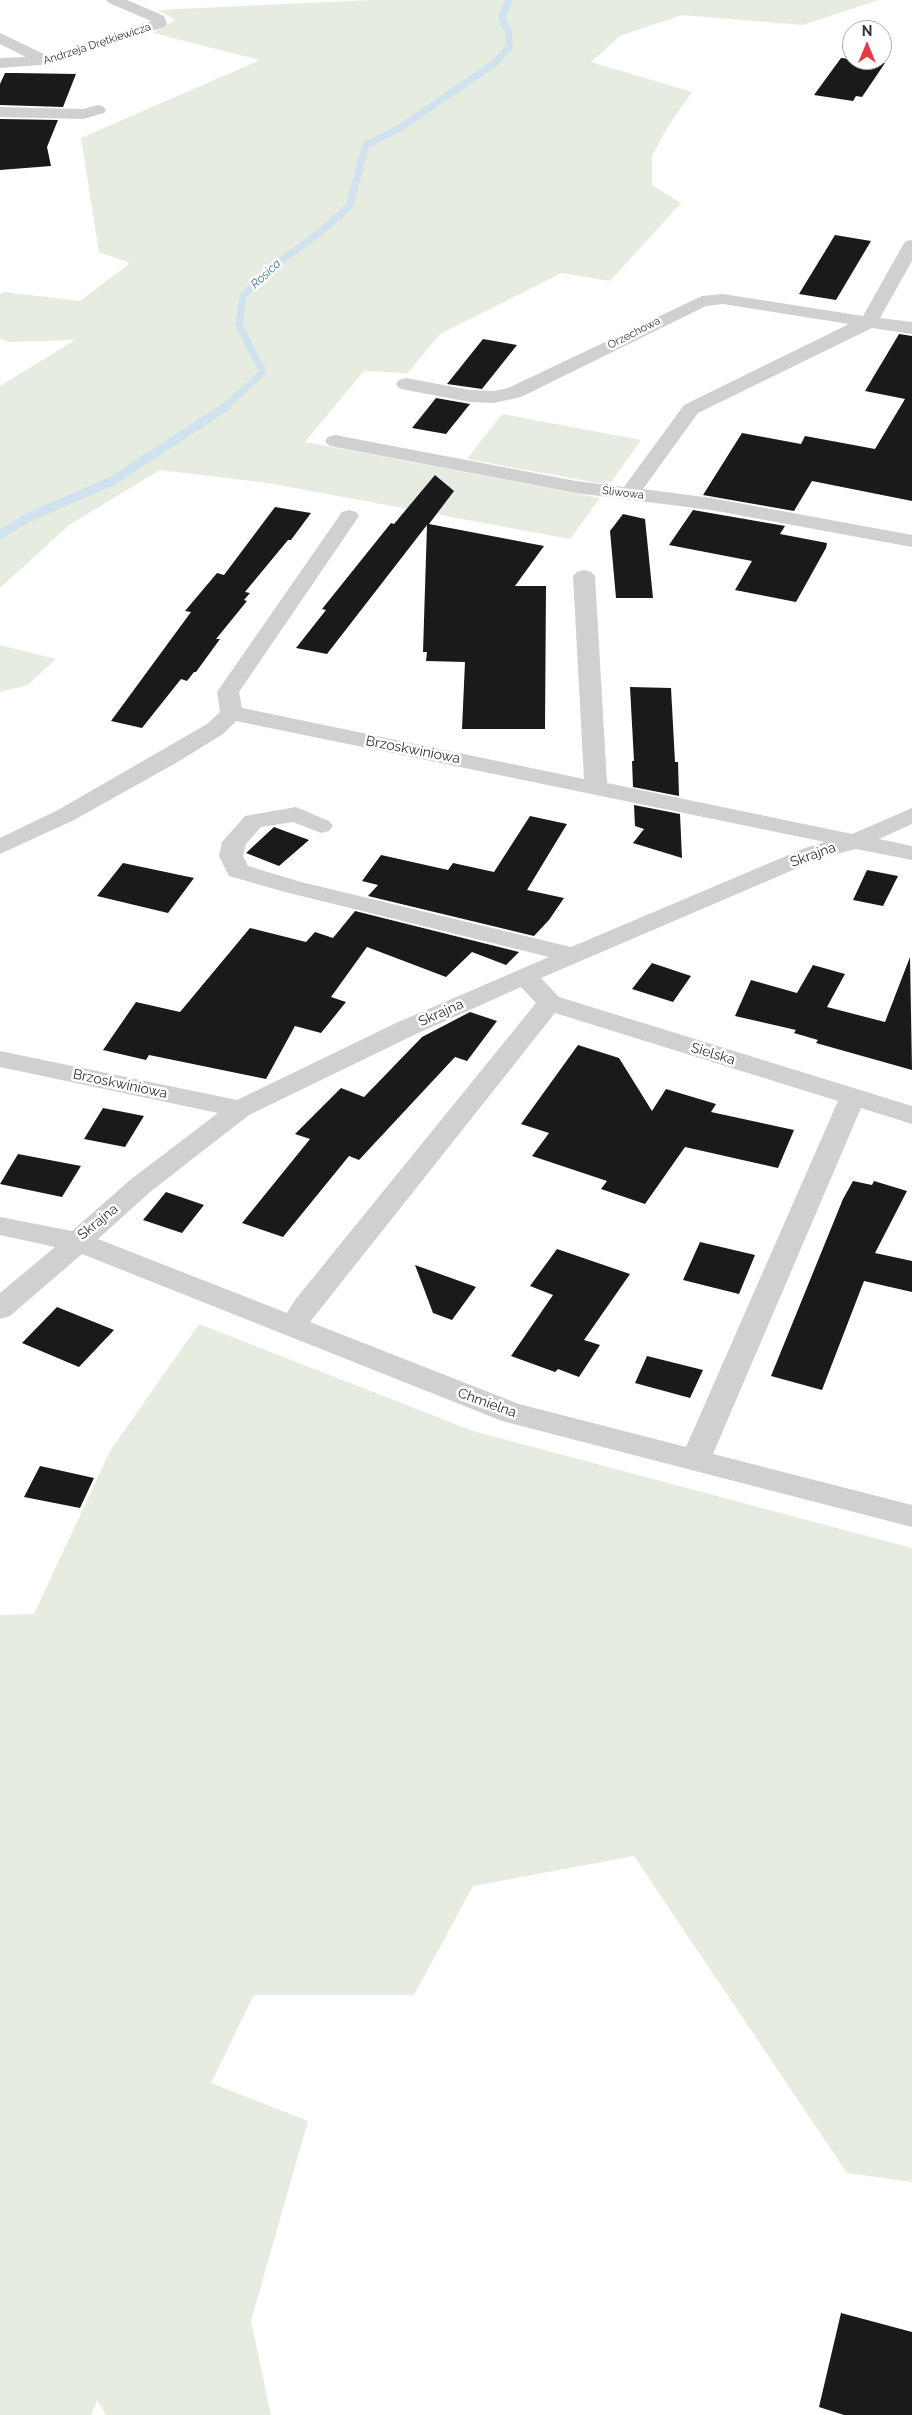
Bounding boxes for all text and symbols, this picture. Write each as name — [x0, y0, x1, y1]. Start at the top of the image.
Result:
street label: Andrzeja Drętkiewicza — [41, 20, 153, 68]
north arrow — [842, 20, 892, 70]
text: N — [862, 23, 872, 39]
water label: Rosica — [248, 256, 284, 292]
street label: Orzechowa — [605, 314, 663, 352]
street label: Śliwowa — [601, 484, 645, 502]
street label: Brzoskwiniowa — [364, 733, 462, 767]
street label: Skrajna — [788, 839, 838, 871]
street label: Skrajna — [416, 996, 466, 1030]
street label: Sielska — [689, 1039, 737, 1069]
street label: Brzoskwiniowa — [71, 1066, 169, 1102]
street label: Skrajna — [74, 1201, 122, 1243]
street label: Chmielna — [455, 1385, 519, 1421]

